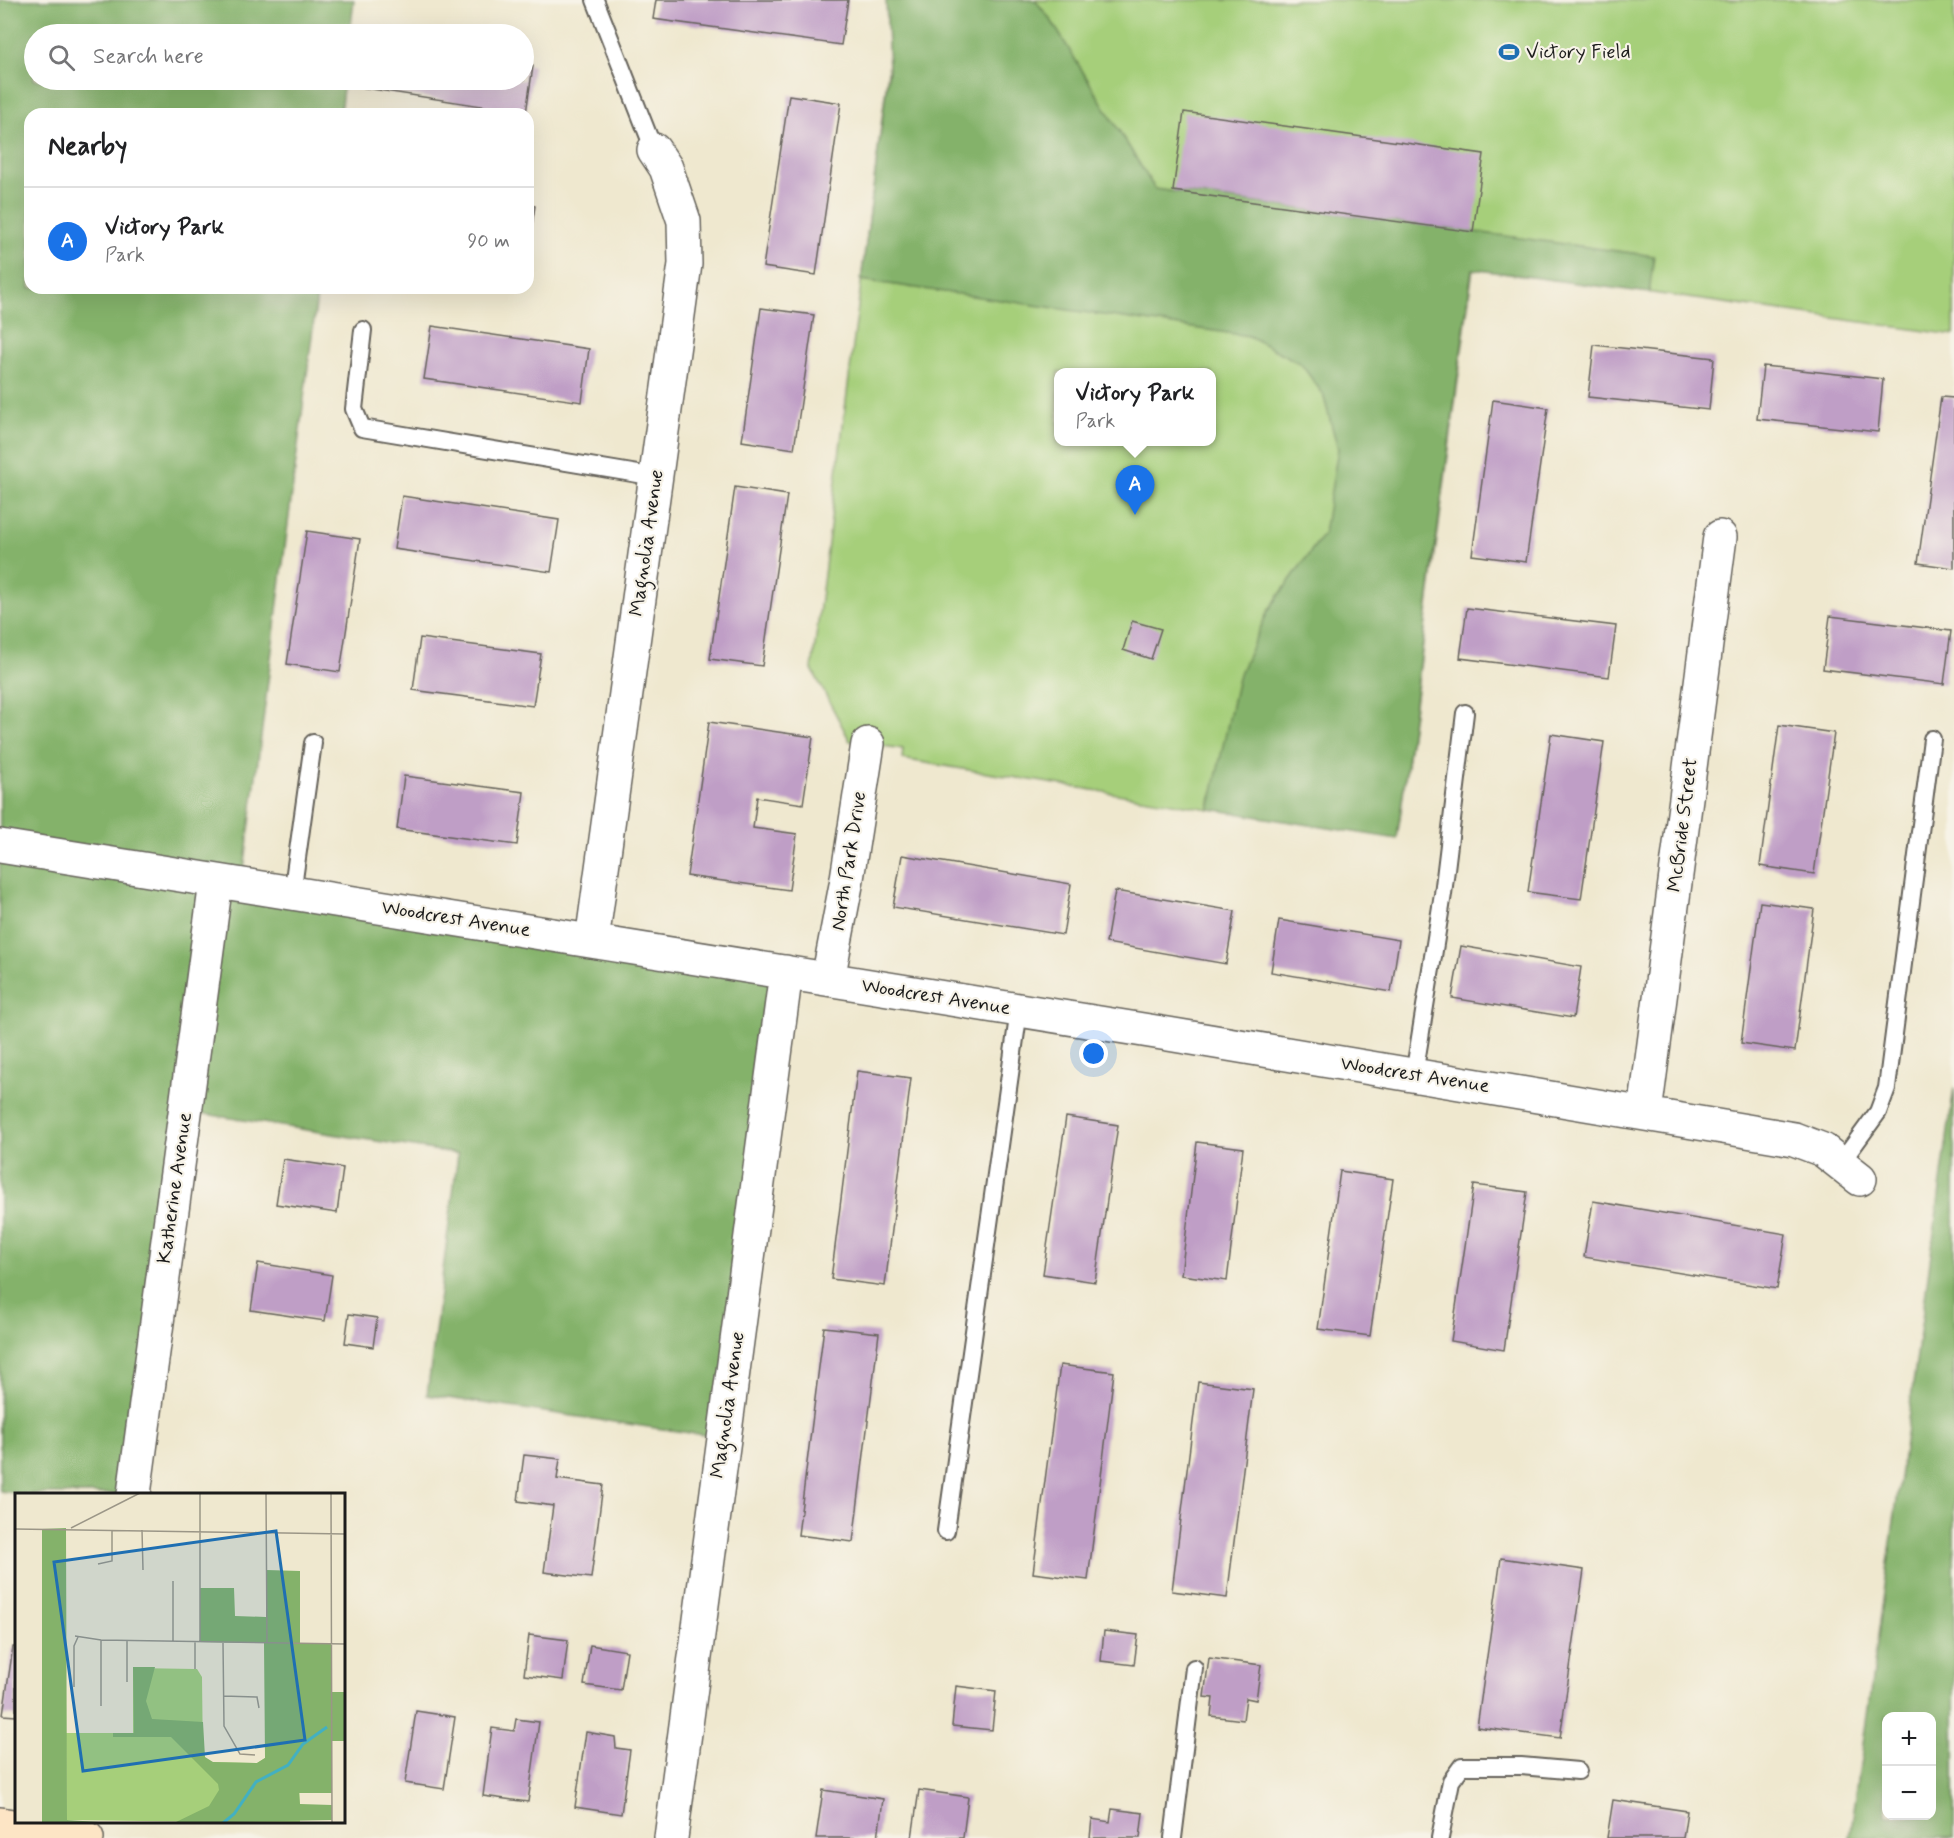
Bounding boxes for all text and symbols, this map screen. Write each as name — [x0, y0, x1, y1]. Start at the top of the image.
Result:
search box — [24, 24, 534, 90]
place label: Victory Field — [1526, 39, 1631, 66]
sports icon: Victory Field — [1497, 40, 1521, 64]
icon: search — [45, 41, 78, 74]
text: Search here — [93, 43, 204, 71]
text: Nearby — [48, 130, 127, 164]
text: Victory Park — [105, 214, 224, 242]
text: A — [61, 228, 74, 255]
text: 90 m — [467, 228, 510, 255]
text: Park — [105, 242, 145, 269]
popup — [1054, 368, 1216, 446]
text: Victory Park — [1075, 380, 1195, 408]
text: Park — [1075, 408, 1115, 435]
pin: A — [1116, 466, 1154, 515]
street label: Magnolia Avenue — [623, 468, 673, 618]
street label: McBride Street — [1661, 756, 1705, 894]
street label: North Park Drive — [825, 789, 873, 933]
street label: Woodcrest Avenue — [379, 894, 533, 944]
street label: Woodcrest Avenue — [859, 972, 1013, 1022]
your location — [1079, 1039, 1108, 1068]
street label: Woodcrest Avenue — [1338, 1050, 1492, 1100]
street label: Katherine Avenue — [151, 1111, 199, 1265]
street label: Magnolia Avenue — [704, 1330, 754, 1480]
inset map — [15, 1493, 345, 1823]
map controls — [1882, 1712, 1936, 1820]
button: + — [1882, 1712, 1936, 1766]
button: − — [1882, 1766, 1936, 1820]

